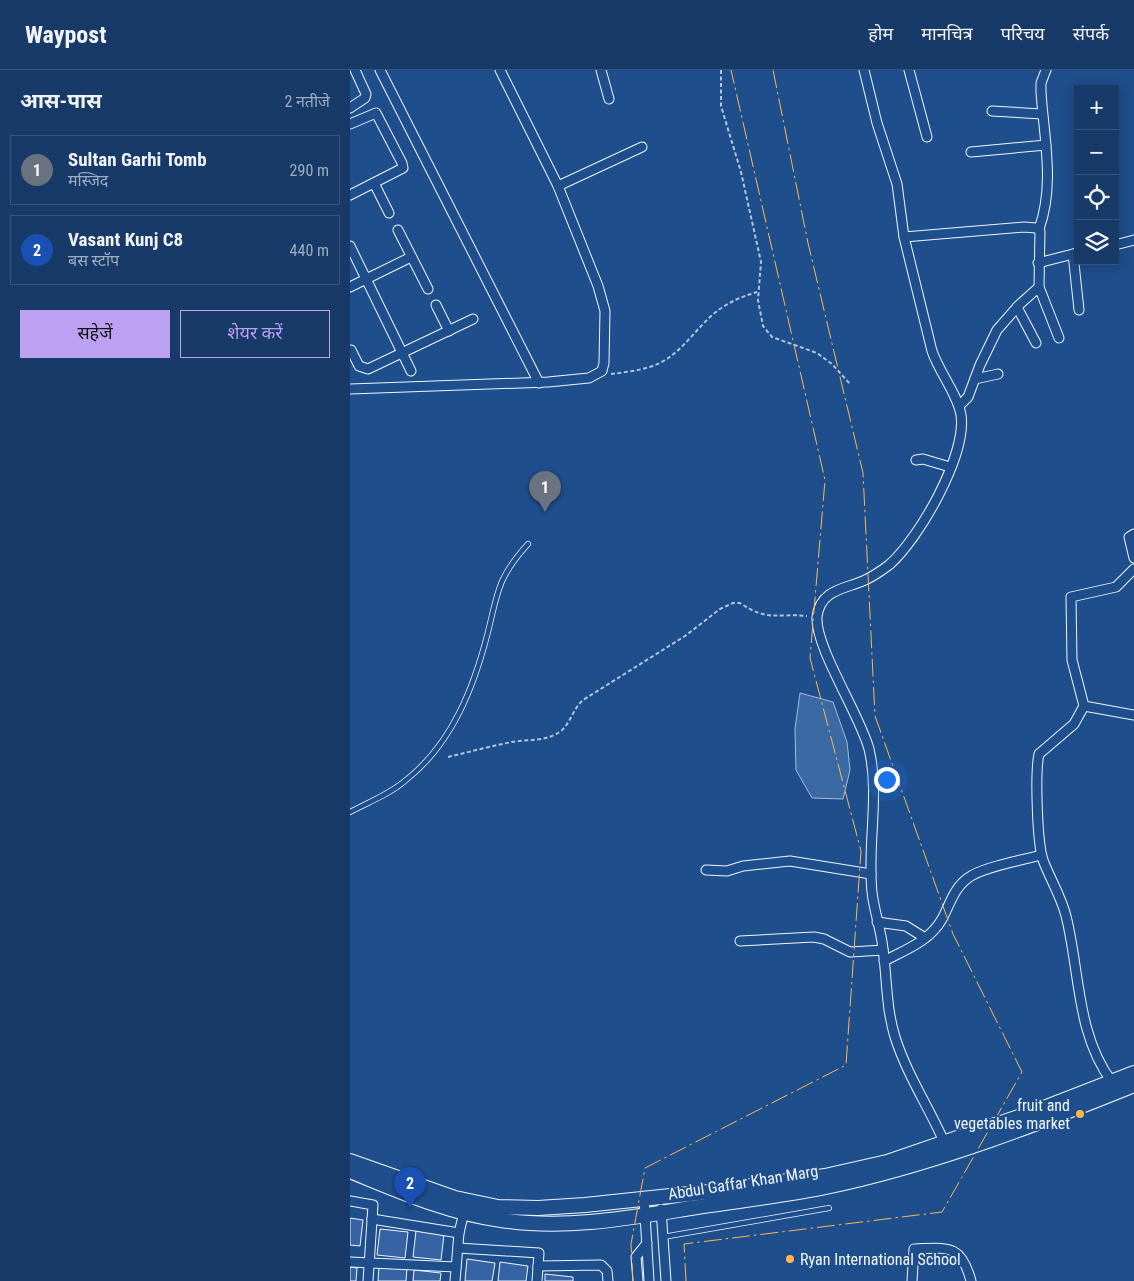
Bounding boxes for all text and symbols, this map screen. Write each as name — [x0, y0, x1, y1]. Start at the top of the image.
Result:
text: Waypost — [25, 21, 107, 49]
text: होम — [868, 23, 893, 44]
text: मानचित्र — [921, 23, 973, 44]
text: परिचय — [1001, 23, 1045, 44]
text: संपर्क — [1073, 23, 1109, 44]
map controls — [1074, 85, 1119, 265]
button: + — [1074, 85, 1119, 130]
text: आस-पास — [20, 89, 102, 113]
text: 2 नतीजे — [284, 92, 330, 111]
button: − — [1074, 130, 1119, 175]
text: Sultan Garhi Tomb — [68, 148, 207, 171]
text: 1 — [33, 161, 41, 180]
text: 290 m — [290, 161, 329, 180]
text: मस्जिद — [68, 171, 108, 190]
button: locate — [1074, 175, 1119, 220]
button: layers — [1074, 220, 1119, 265]
text: Vasant Kunj C8 — [68, 228, 183, 251]
text: 2 — [33, 241, 41, 260]
text: 440 m — [290, 241, 329, 260]
text: बस स्टॉप — [68, 251, 119, 270]
button: सहेजें — [20, 310, 170, 358]
button: शेयर करें — [180, 310, 330, 358]
pin: 1 — [529, 471, 561, 512]
your location — [874, 767, 900, 793]
place label: fruit and vegetables market — [954, 1096, 1070, 1133]
marker: fruit and vegetables market — [1074, 1108, 1086, 1120]
street label: Abdul Gaffar Khan Marg — [667, 1161, 819, 1204]
pin: 2 — [394, 1167, 426, 1208]
place label: Ryan International School — [800, 1250, 961, 1269]
marker: Ryan International School — [784, 1253, 796, 1265]

